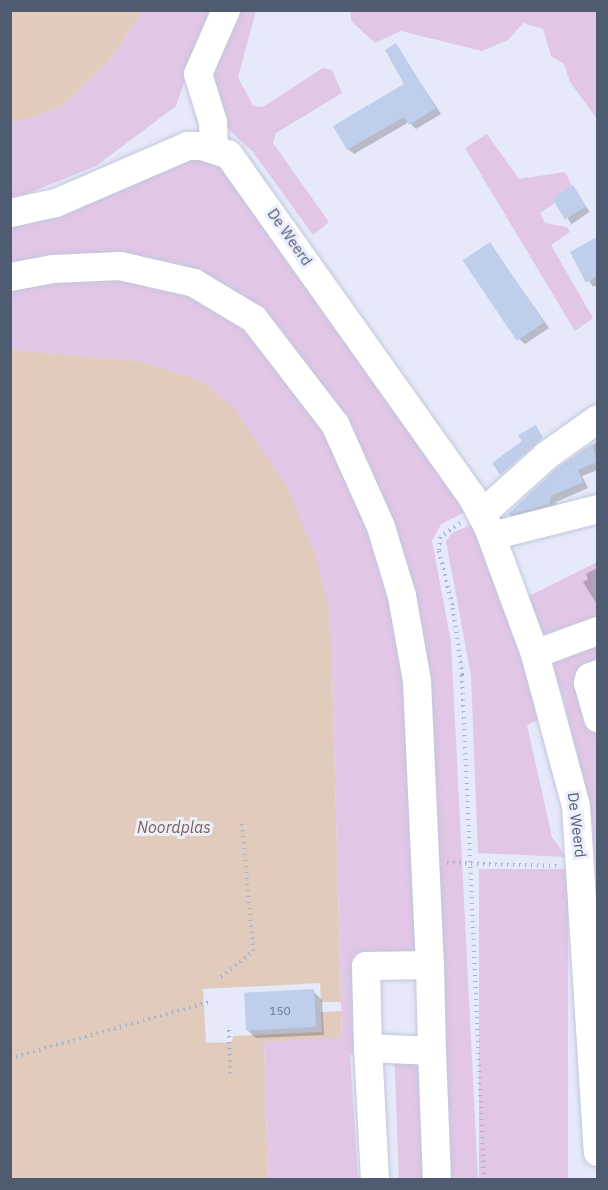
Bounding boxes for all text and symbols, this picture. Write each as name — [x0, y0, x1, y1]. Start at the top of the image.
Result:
street label: De Weerd — [264, 205, 316, 269]
street label: De Weerd — [564, 791, 590, 859]
water label: Noordplas — [137, 817, 211, 837]
house number: 150 — [269, 1004, 291, 1018]

